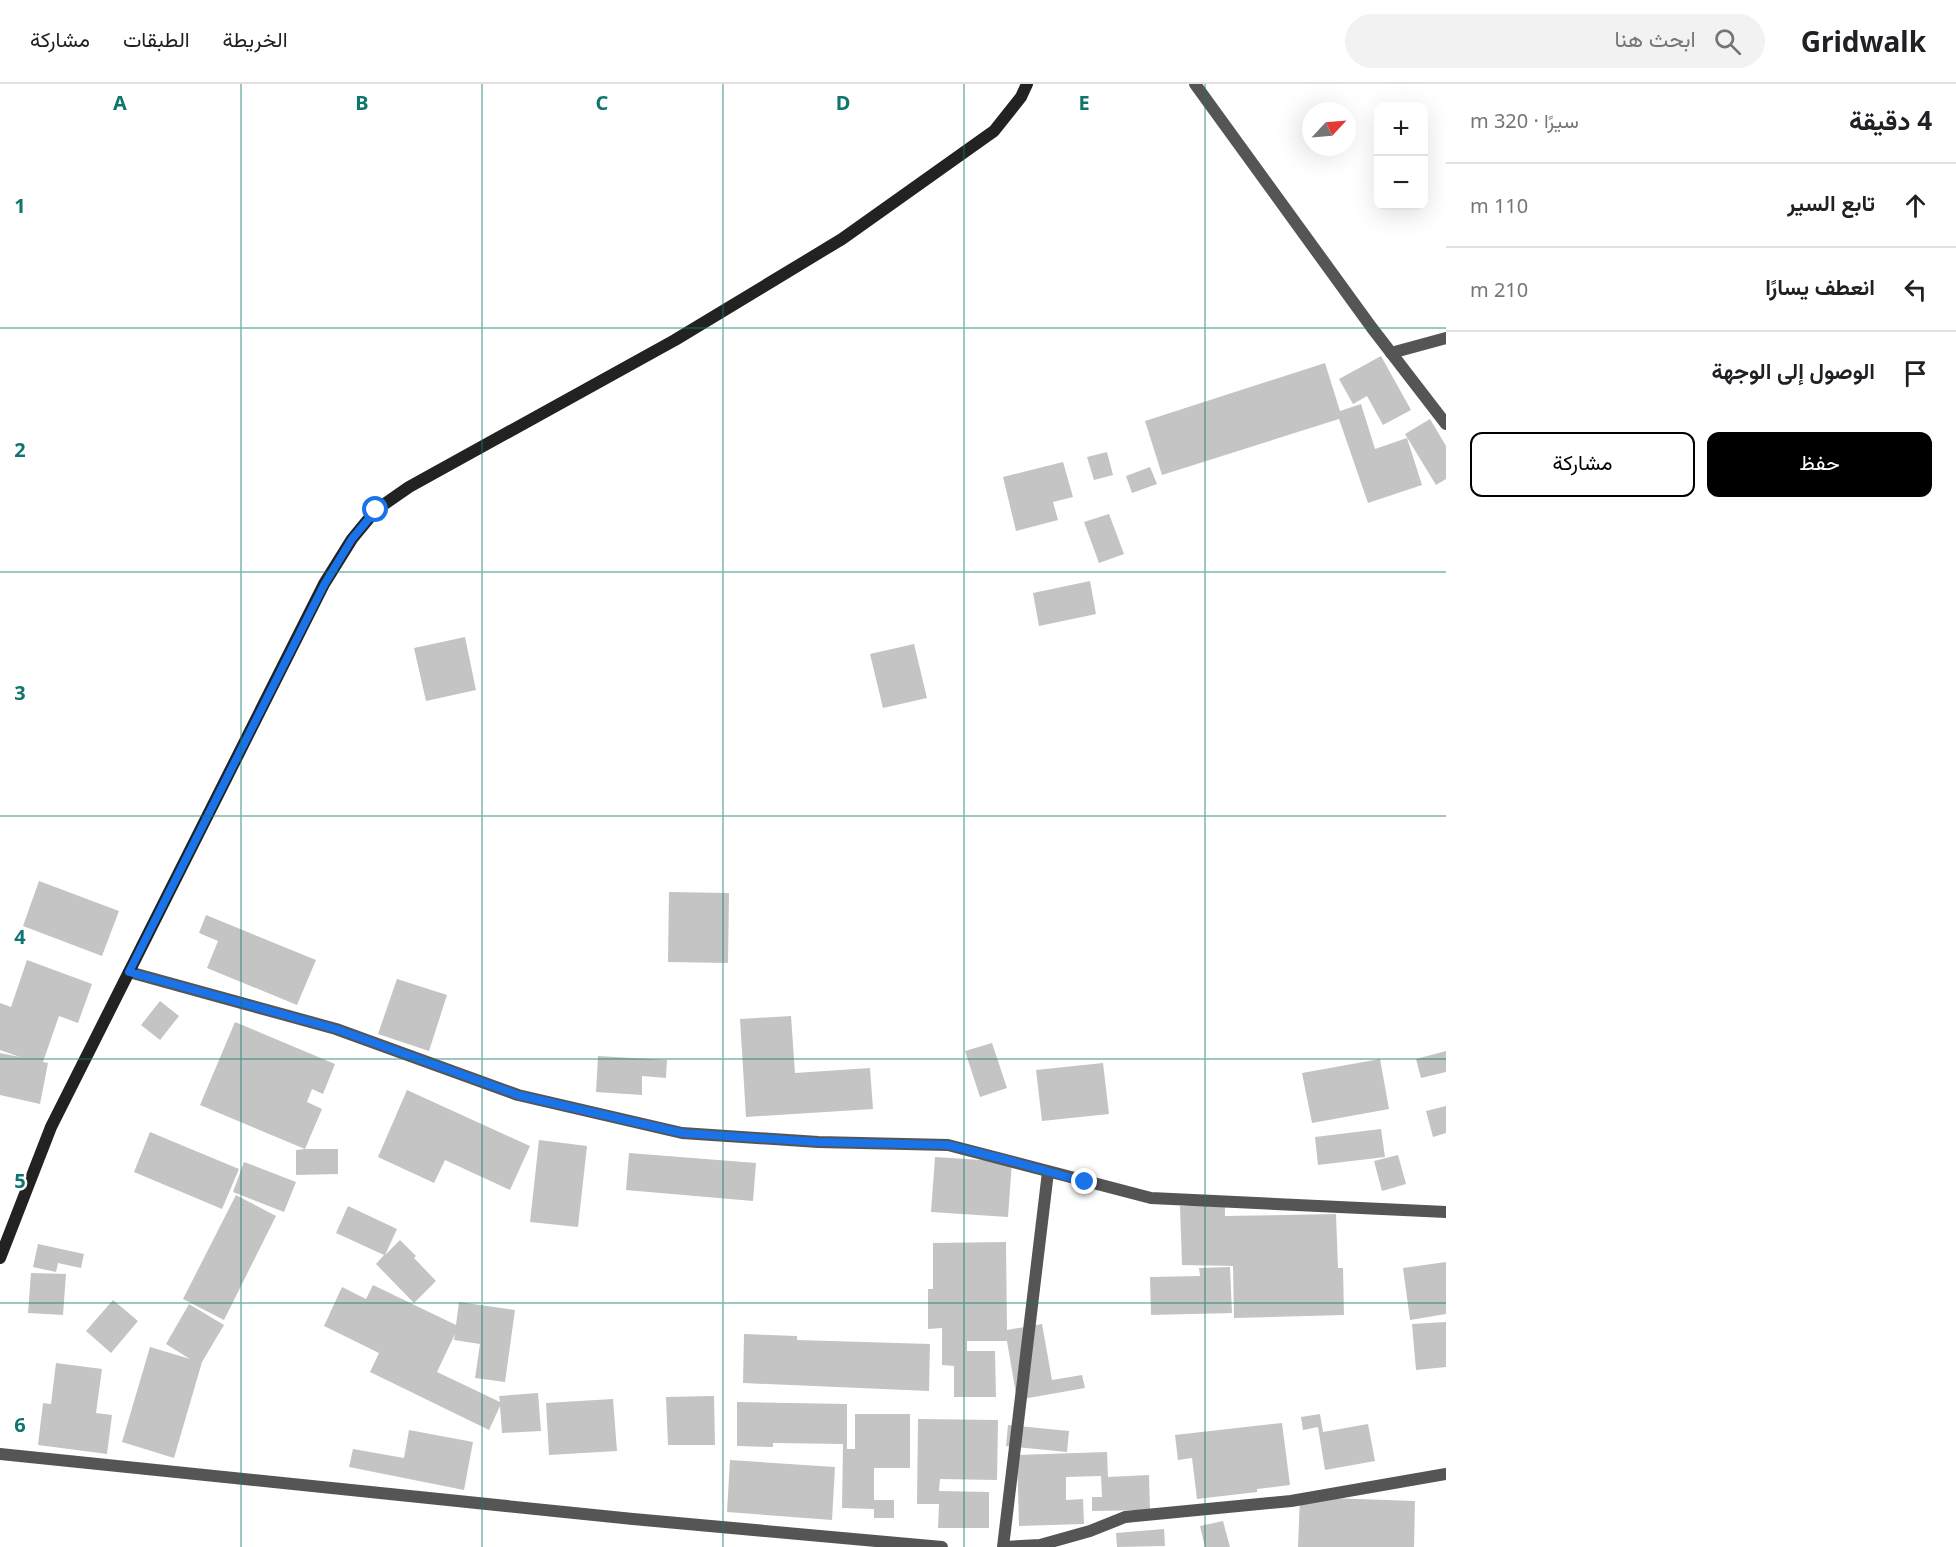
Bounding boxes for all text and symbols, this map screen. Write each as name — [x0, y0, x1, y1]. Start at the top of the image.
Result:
search box — [1345, 14, 1765, 68]
text: Gridwalk — [1801, 22, 1926, 60]
text: ابحث هنا — [1614, 23, 1696, 53]
text: مشاركة — [30, 25, 90, 53]
text: الطبقات — [123, 25, 190, 53]
text: الخريطة — [223, 25, 288, 53]
icon: search — [1711, 25, 1744, 58]
text: A — [113, 89, 127, 116]
text: B — [355, 89, 369, 116]
text: C — [596, 89, 609, 116]
text: D — [836, 89, 850, 116]
text: E — [1078, 89, 1090, 116]
north arrow — [1302, 102, 1356, 156]
map controls — [1374, 102, 1428, 210]
button: + — [1374, 102, 1428, 156]
text: 4 دقيقة — [1849, 102, 1932, 138]
text: سيرًا · 320 m — [1470, 107, 1579, 134]
button: − — [1374, 156, 1428, 210]
text: تابع السير — [1787, 187, 1875, 217]
icon: ahead — [1899, 189, 1932, 222]
text: 1 — [14, 192, 26, 219]
text: 110 m — [1470, 192, 1528, 219]
text: انعطف يسارًا — [1765, 271, 1875, 301]
icon: left — [1899, 273, 1932, 306]
text: 210 m — [1470, 276, 1528, 303]
text: الوصول إلى الوجهة — [1711, 355, 1875, 385]
icon: arrive — [1899, 357, 1932, 390]
button: مشاركة — [1470, 432, 1695, 497]
button: حفظ — [1707, 432, 1932, 497]
text: 2 — [14, 436, 26, 463]
route start — [362, 496, 388, 522]
text: 3 — [14, 679, 26, 706]
text: 4 — [14, 923, 26, 950]
text: 5 — [14, 1167, 26, 1194]
route end — [1071, 1168, 1097, 1194]
text: 6 — [14, 1411, 26, 1438]

